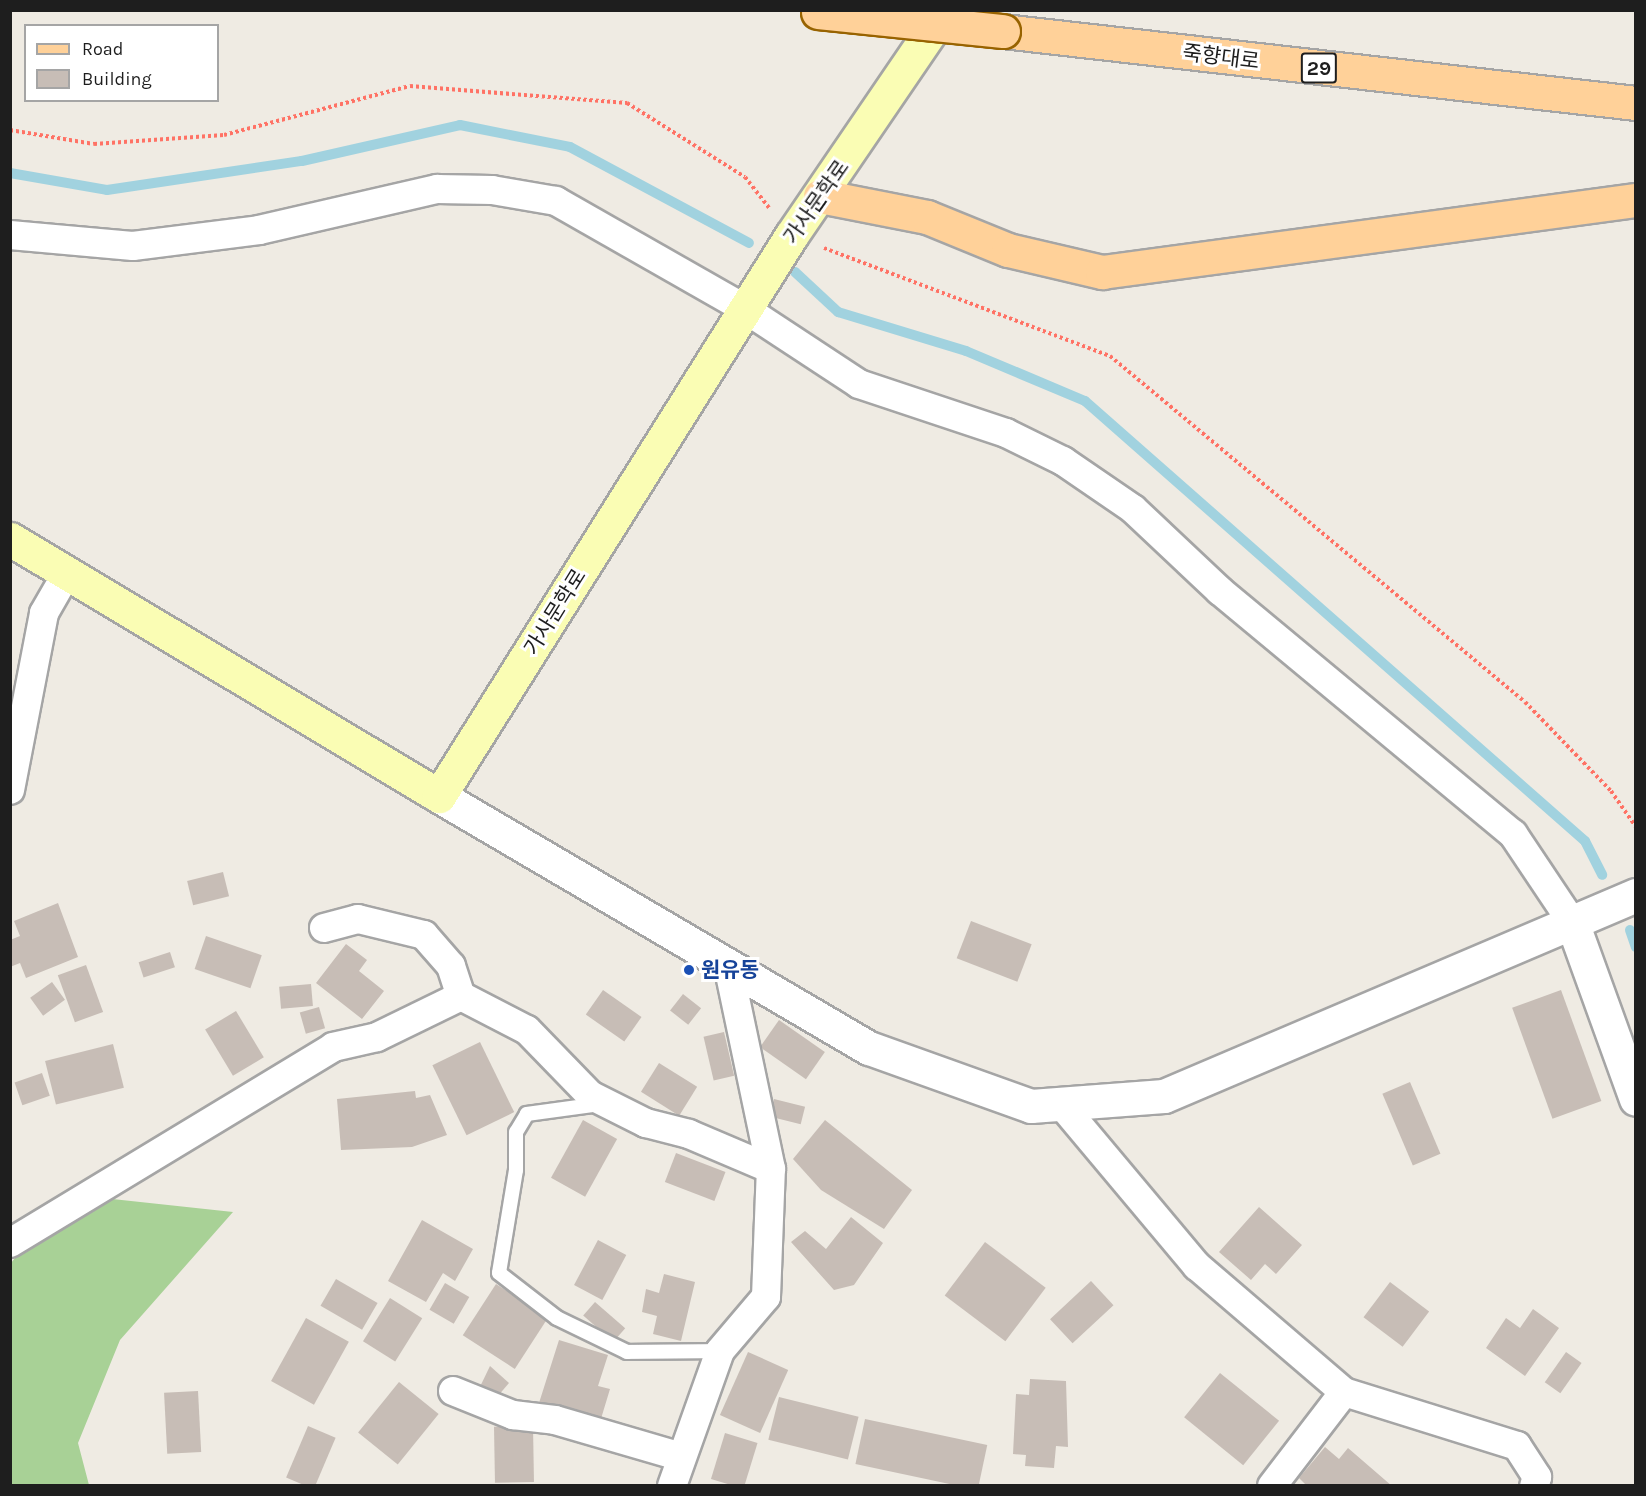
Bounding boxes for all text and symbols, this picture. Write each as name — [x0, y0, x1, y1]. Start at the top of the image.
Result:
legend — [24, 24, 219, 102]
text: Road — [82, 38, 123, 60]
street label: 죽향대로 — [1181, 40, 1261, 74]
road number: 29 — [1300, 51, 1338, 85]
text: Building — [82, 68, 152, 90]
street label: 가사문학로 — [778, 155, 854, 249]
street label: 가사문학로 — [519, 564, 591, 660]
place label: 원유동 — [701, 957, 759, 983]
marker: 원유동 — [682, 963, 696, 977]

